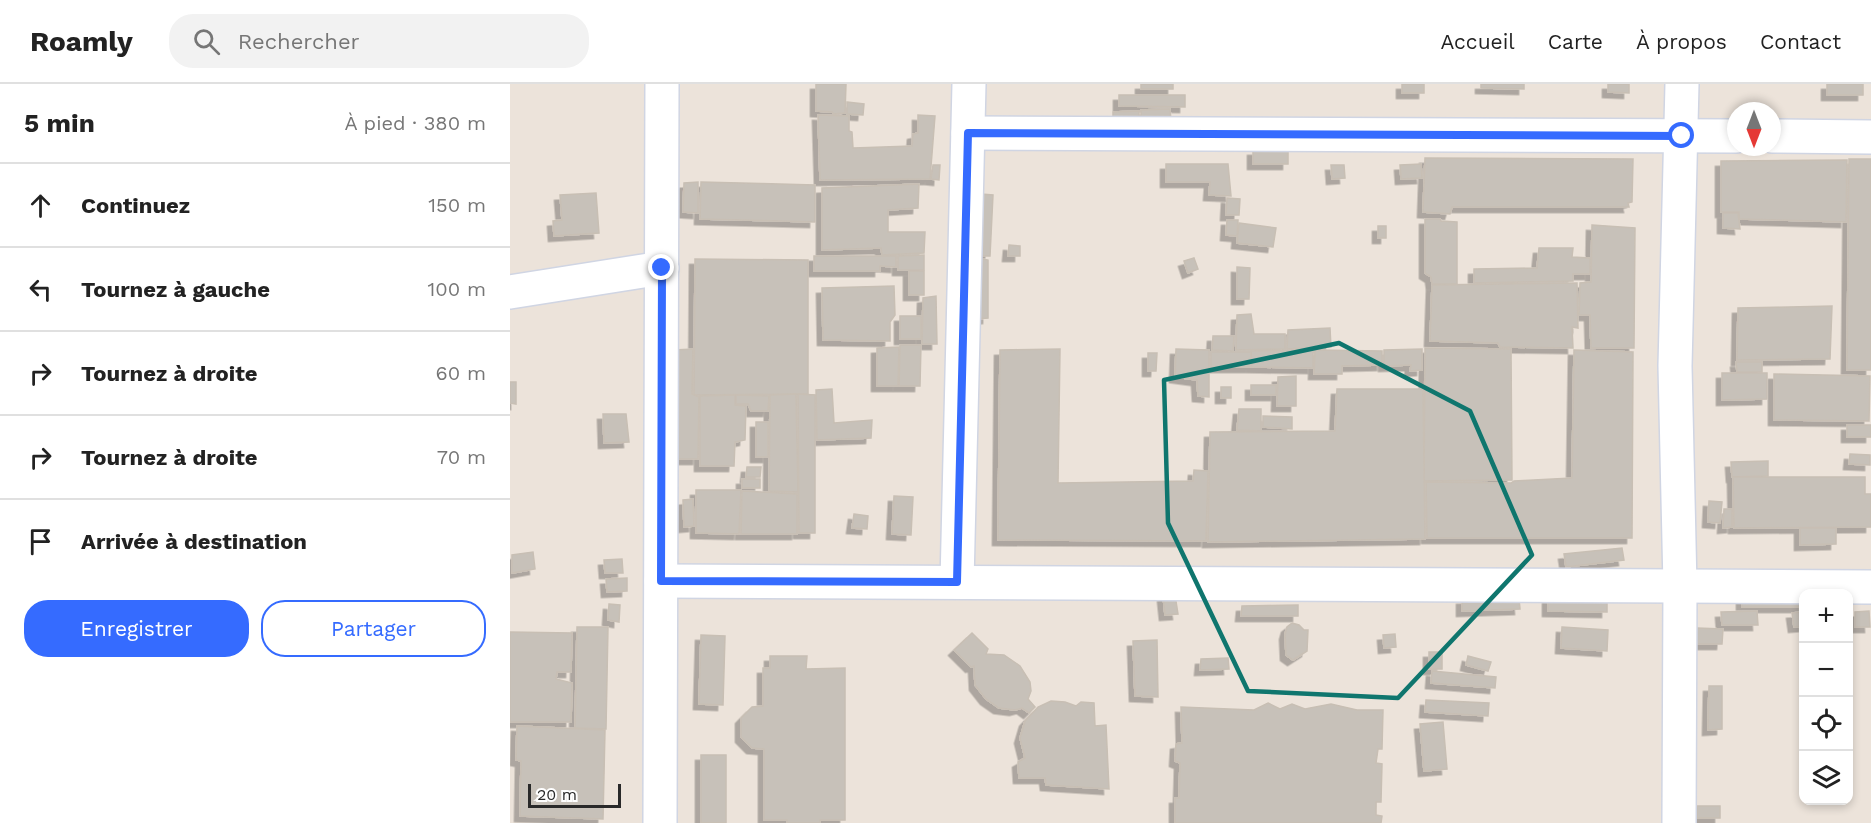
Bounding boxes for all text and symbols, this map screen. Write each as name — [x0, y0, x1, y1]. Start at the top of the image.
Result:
search box — [169, 14, 589, 68]
text: Roamly — [30, 25, 133, 58]
icon: search — [190, 25, 223, 58]
text: Rechercher — [238, 29, 360, 54]
text: Accueil — [1440, 29, 1515, 54]
text: Carte — [1548, 29, 1603, 54]
text: À propos — [1636, 29, 1727, 54]
text: Contact — [1760, 29, 1841, 54]
north arrow — [1727, 102, 1781, 156]
text: 5 min — [24, 108, 95, 138]
text: À pied · 380 m — [344, 111, 486, 135]
route start — [1668, 122, 1694, 148]
icon: ahead — [24, 189, 57, 222]
text: Continuez — [81, 193, 190, 218]
text: 150 m — [428, 193, 486, 217]
route end — [648, 254, 674, 280]
icon: left — [24, 273, 57, 306]
text: Tournez à gauche — [81, 277, 270, 302]
text: 100 m — [427, 277, 486, 301]
icon: right — [24, 357, 57, 390]
text: Tournez à droite — [81, 361, 258, 386]
text: 60 m — [436, 361, 486, 385]
icon: right — [24, 441, 57, 474]
text: Tournez à droite — [81, 445, 258, 470]
text: 70 m — [437, 445, 486, 469]
icon: arrive — [24, 525, 57, 558]
text: Arrivée à destination — [81, 529, 307, 554]
map controls — [1799, 589, 1853, 805]
button: + — [1799, 589, 1853, 643]
button: Enregistrer — [24, 600, 249, 657]
button: Partager — [261, 600, 486, 657]
button: − — [1799, 643, 1853, 697]
button: locate — [1799, 697, 1853, 751]
button: layers — [1799, 751, 1853, 805]
scale bar — [528, 781, 621, 808]
text: 20 m — [537, 785, 577, 804]

